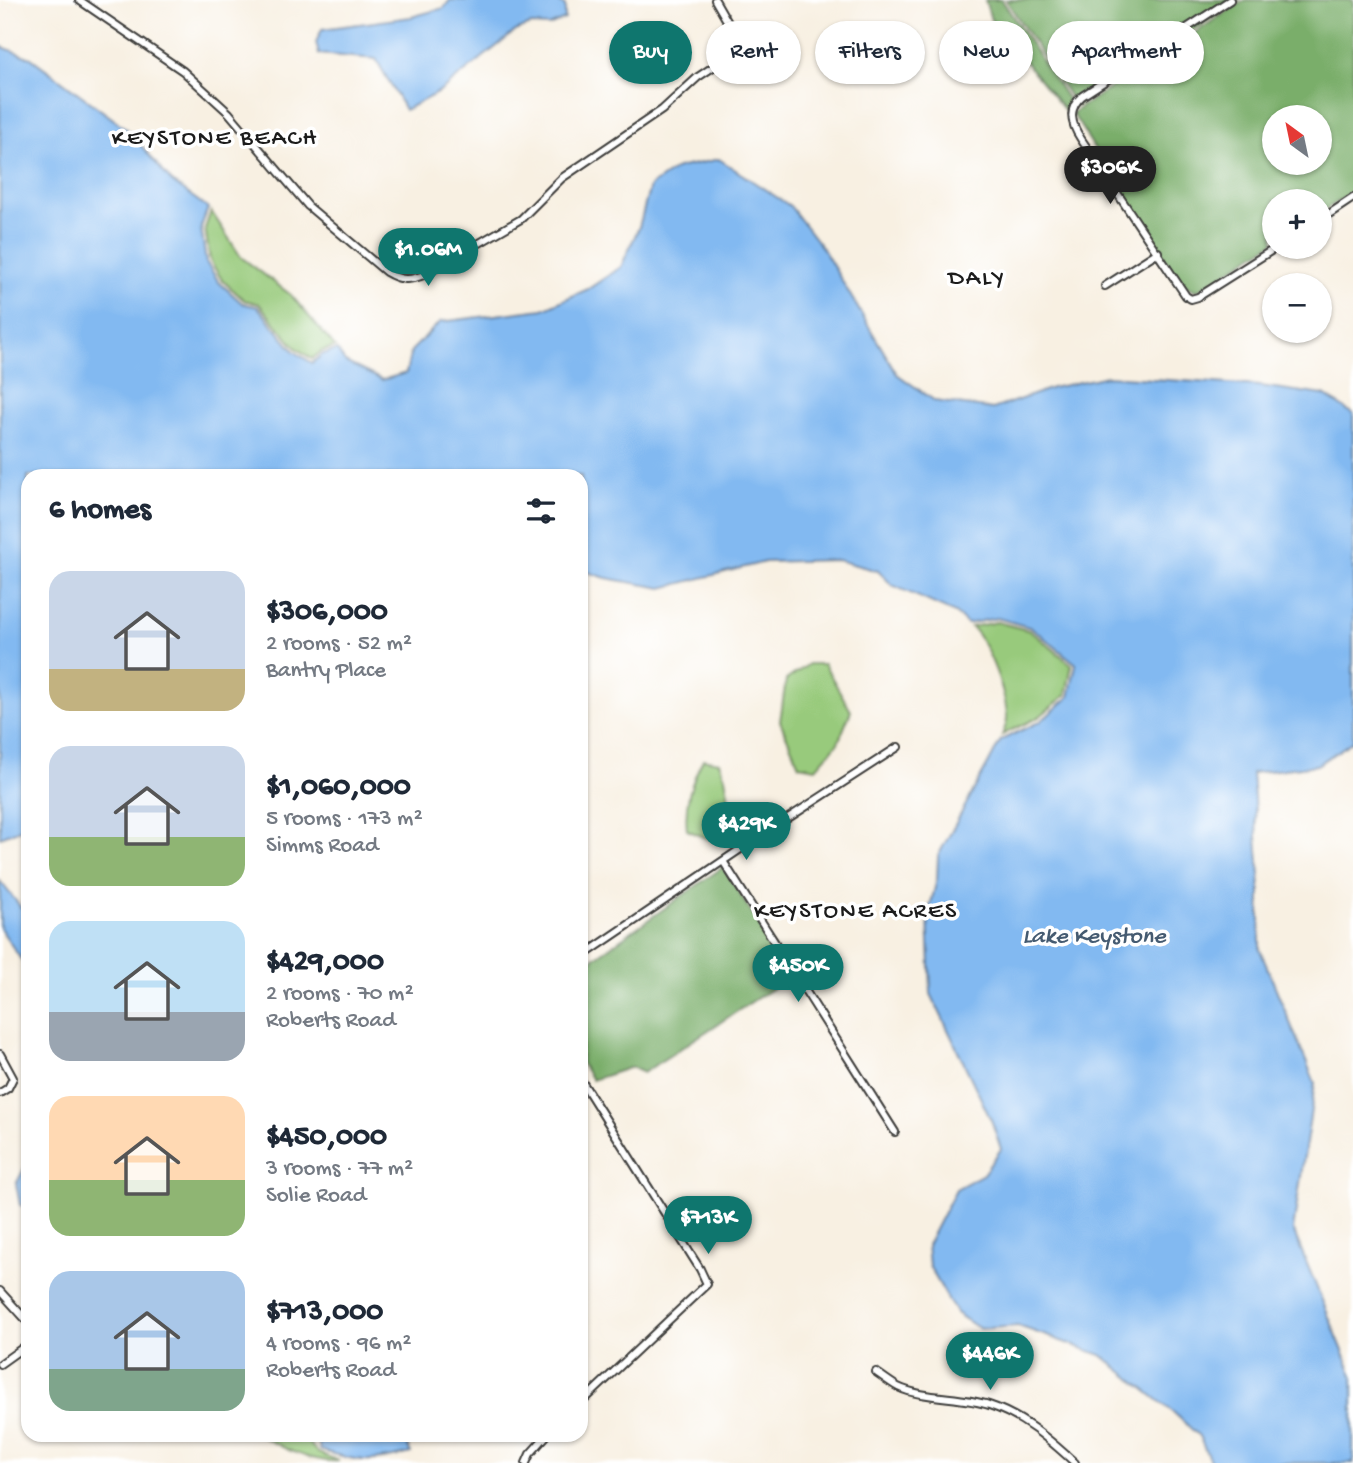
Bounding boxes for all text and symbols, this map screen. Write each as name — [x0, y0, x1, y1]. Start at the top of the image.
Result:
chip: Buy — [609, 21, 692, 84]
chip: Rent — [706, 21, 801, 84]
chip: Filters — [815, 21, 925, 84]
chip: New — [939, 21, 1033, 84]
chip: Apartment — [1047, 21, 1204, 84]
north arrow — [1262, 105, 1332, 175]
map controls — [1262, 105, 1332, 343]
district label: KEYSTONE BEACH — [112, 125, 318, 154]
pin: $306K — [1061, 146, 1159, 206]
text: $306K — [1080, 155, 1140, 182]
button: + — [1262, 189, 1332, 259]
pin: $1.06M — [371, 229, 485, 288]
text: $1.06M — [394, 237, 462, 264]
district label: DALY — [946, 265, 1006, 294]
button: − — [1262, 273, 1332, 343]
icon: filters — [522, 492, 560, 530]
text: 6 homes — [49, 494, 151, 529]
text: $306,000 — [266, 596, 388, 631]
icon: home — [105, 599, 189, 683]
text: 2 rooms · 52 m² — [266, 631, 412, 658]
text: Bantry Place — [266, 658, 386, 685]
text: $1,060,000 — [266, 771, 411, 806]
icon: home — [105, 774, 189, 858]
pin: $429K — [697, 802, 795, 862]
text: 5 rooms · 173 m² — [266, 806, 423, 833]
text: $429K — [718, 811, 774, 838]
text: Simms Road — [266, 833, 378, 860]
district label: KEYSTONE ACRES — [754, 898, 958, 927]
water label: Lake Keystone — [1022, 923, 1167, 952]
pin: $450K — [749, 944, 847, 1004]
text: $429,000 — [266, 946, 384, 981]
icon: home — [105, 949, 189, 1033]
text: $450K — [768, 953, 828, 980]
text: 2 rooms · 70 m² — [266, 981, 414, 1008]
text: Roberts Road — [266, 1008, 396, 1035]
text: $450,000 — [266, 1121, 387, 1156]
icon: home — [105, 1124, 189, 1208]
text: 3 rooms · 77 m² — [266, 1156, 413, 1183]
text: Solie Road — [266, 1183, 366, 1210]
pin: $713K — [659, 1196, 757, 1256]
text: $713K — [680, 1205, 736, 1232]
text: $713,000 — [266, 1296, 383, 1331]
icon: home — [105, 1299, 189, 1383]
text: 4 rooms · 96 m² — [266, 1331, 411, 1358]
pin: $446K — [941, 1332, 1039, 1392]
text: $446K — [962, 1341, 1018, 1368]
text: Roberts Road — [266, 1358, 396, 1385]

